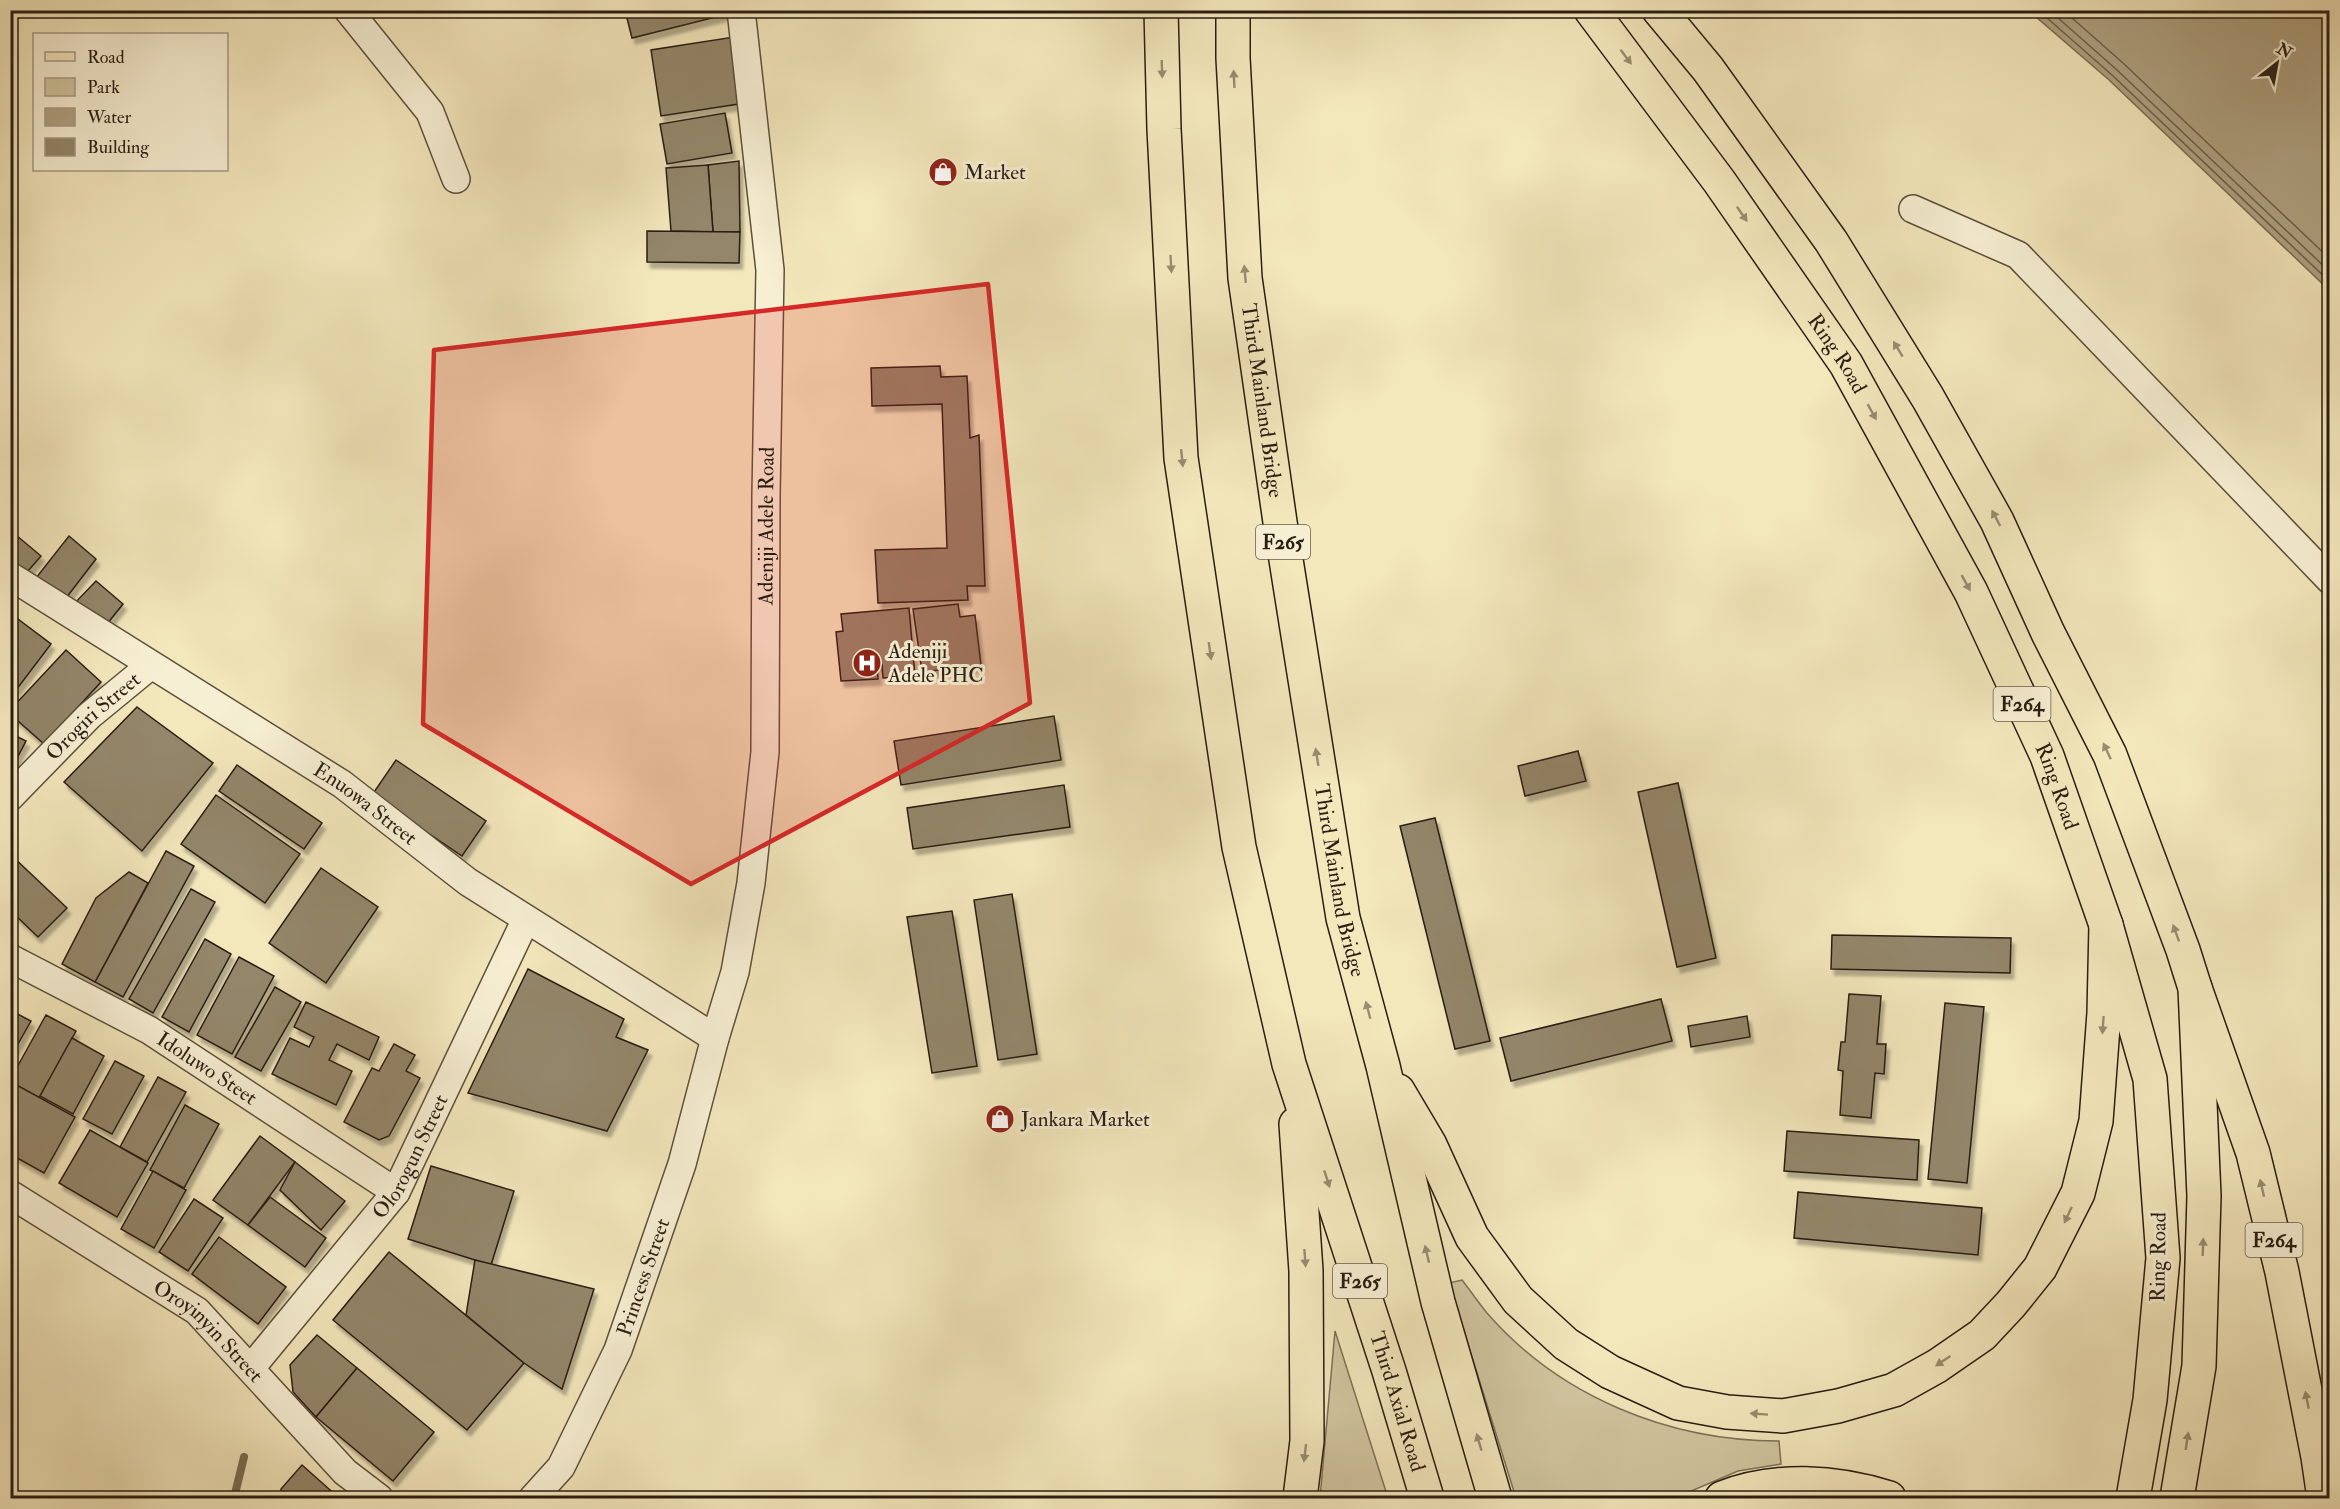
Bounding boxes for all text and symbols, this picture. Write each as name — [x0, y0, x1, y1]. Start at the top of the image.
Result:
legend — [33, 33, 228, 171]
north arrow — [2247, 33, 2307, 93]
text: N — [2272, 38, 2296, 64]
text: Road — [87, 46, 125, 69]
one-way arrow — [1620, 49, 1632, 65]
one-way arrow — [1158, 59, 1167, 78]
one-way arrow — [1229, 69, 1238, 88]
text: Park — [87, 76, 120, 99]
text: Water — [86, 106, 131, 129]
text: Building — [87, 136, 150, 159]
shop icon: Market — [927, 156, 959, 188]
place label: Market — [964, 159, 1026, 186]
one-way arrow — [1736, 206, 1748, 222]
one-way arrow — [1166, 254, 1176, 273]
one-way arrow — [1240, 264, 1250, 283]
street label: Third Mainland Bridge — [1235, 302, 1289, 500]
street label: Ring Road — [1801, 309, 1873, 399]
one-way arrow — [1892, 341, 1903, 357]
one-way arrow — [1867, 403, 1877, 420]
street label: Adeniji Adele Road — [753, 446, 781, 606]
one-way arrow — [1177, 449, 1187, 468]
one-way arrow — [1991, 509, 2001, 526]
road number: F265 — [1256, 525, 1310, 559]
one-way arrow — [1961, 575, 1971, 592]
place label: Adeniji Adele PHC — [887, 638, 984, 689]
one-way arrow — [1206, 642, 1215, 661]
hospital icon: Adeniji Adele PHC — [851, 647, 883, 679]
street label: Orogiri Street — [40, 666, 146, 766]
road number: F264 — [1994, 687, 2050, 721]
street label: Ring Road — [2029, 739, 2085, 834]
one-way arrow — [2103, 742, 2112, 759]
one-way arrow — [1312, 748, 1321, 767]
street label: Enuowa Street — [308, 756, 423, 852]
street label: Third Mainland Bridge — [1308, 782, 1371, 980]
one-way arrow — [2171, 924, 2181, 942]
one-way arrow — [1362, 1001, 1372, 1019]
one-way arrow — [2098, 1015, 2108, 1034]
street label: Idoluwo Steet — [151, 1026, 262, 1111]
street label: Olorogun Street — [366, 1090, 455, 1225]
shop icon: Jankara Market — [984, 1103, 1016, 1135]
place label: Jankara Market — [1020, 1106, 1150, 1133]
one-way arrow — [1323, 1170, 1332, 1188]
one-way arrow — [2256, 1179, 2266, 1198]
one-way arrow — [2064, 1207, 2073, 1224]
street label: Ring Road — [2144, 1211, 2173, 1302]
street label: Princess Street — [611, 1215, 676, 1340]
road number: F264 — [2246, 1223, 2302, 1257]
one-way arrow — [2198, 1238, 2207, 1257]
one-way arrow — [1421, 1245, 1431, 1264]
one-way arrow — [1300, 1249, 1310, 1268]
road number: F265 — [1333, 1264, 1387, 1298]
street label: Oroyinyin Street — [148, 1274, 269, 1388]
street label: Third Axial Road — [1363, 1328, 1432, 1476]
one-way arrow — [1936, 1355, 1952, 1367]
one-way arrow — [2302, 1390, 2311, 1409]
one-way arrow — [1750, 1410, 1769, 1419]
one-way arrow — [2183, 1431, 2192, 1450]
one-way arrow — [1474, 1433, 1483, 1451]
one-way arrow — [1301, 1444, 1310, 1463]

